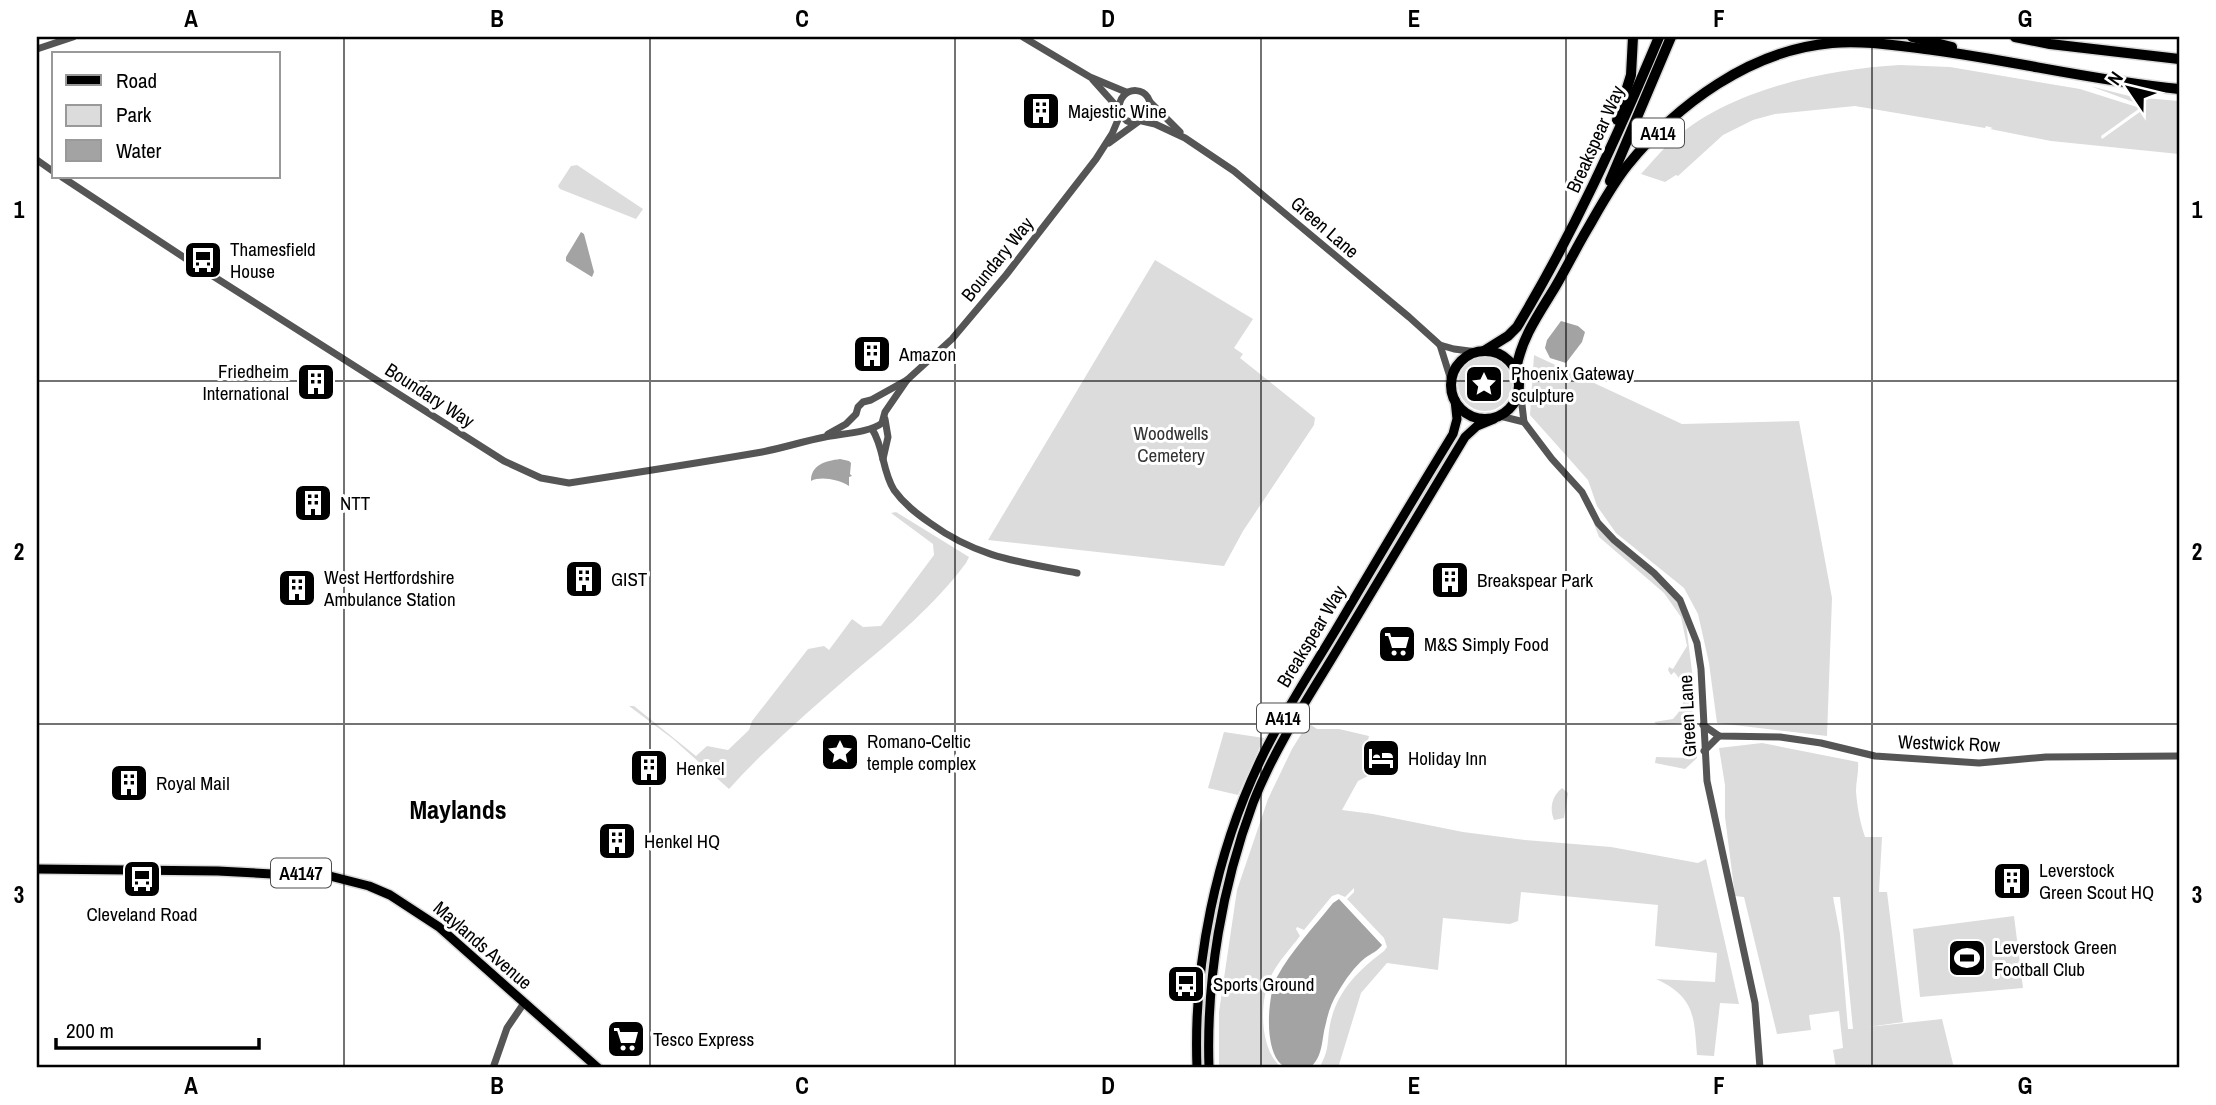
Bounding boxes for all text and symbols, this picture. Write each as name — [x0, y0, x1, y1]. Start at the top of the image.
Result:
text: A — [184, 3, 198, 34]
text: B — [490, 3, 504, 34]
text: C — [795, 3, 809, 34]
text: D — [1101, 3, 1115, 34]
text: E — [1408, 3, 1420, 34]
text: F — [1713, 3, 1725, 34]
text: G — [2018, 3, 2032, 34]
legend — [52, 52, 280, 178]
north arrow — [2094, 52, 2164, 122]
text: Road — [116, 66, 157, 95]
text: N — [2101, 66, 2129, 90]
street label: Breakspear Way — [1560, 81, 1630, 197]
building icon: Majestic Wine — [1020, 90, 1062, 132]
place label: Majestic Wine — [1068, 98, 1167, 124]
text: Park — [116, 100, 152, 129]
road number: A414 — [1632, 118, 1684, 148]
text: Water — [116, 136, 162, 165]
street label: Green Lane — [1285, 190, 1365, 264]
text: 1 — [14, 194, 25, 225]
text: 1 — [2192, 194, 2203, 225]
street label: Boundary Way — [955, 211, 1039, 307]
place label: Thamesfield House — [230, 236, 316, 284]
bus stop icon: Thamesfield House — [182, 239, 224, 281]
building icon: Amazon — [851, 333, 893, 375]
place label: Amazon — [898, 341, 956, 367]
street label: Boundary Way — [380, 356, 480, 434]
place label: Friedheim International — [202, 358, 289, 406]
place label: Phoenix Gateway sculpture — [1511, 360, 1634, 408]
building icon: Friedheim International — [295, 361, 337, 403]
place icon: Phoenix Gateway sculpture — [1463, 363, 1505, 405]
park label: Woodwells Cemetery — [1133, 420, 1209, 468]
building icon: NTT — [292, 482, 334, 524]
place label: NTT — [340, 490, 371, 516]
text: 2 — [14, 536, 24, 567]
text: 2 — [2192, 536, 2202, 567]
building icon: GIST — [563, 558, 605, 600]
building icon: Breakspear Park — [1429, 559, 1471, 601]
place label: West Hertfordshire Ambulance Station — [323, 564, 456, 612]
place label: GIST — [611, 566, 648, 592]
building icon: West Hertfordshire Ambulance Station — [276, 567, 318, 609]
place label: Breakspear Park — [1477, 567, 1593, 593]
street label: Breakspear Way — [1270, 580, 1352, 692]
supermarket icon: M&S Simply Food — [1376, 623, 1418, 665]
place label: M&S Simply Food — [1424, 631, 1549, 657]
street label: Green Lane — [1672, 674, 1702, 758]
road number: A414 — [1257, 704, 1309, 732]
place label: Romano-Celtic temple complex — [867, 728, 976, 776]
street label: Westwick Row — [1898, 728, 2001, 758]
place icon: Romano-Celtic temple complex — [819, 731, 861, 773]
hotel icon: Holiday Inn — [1360, 737, 1402, 779]
place label: Holiday Inn — [1408, 745, 1487, 771]
building icon: Henkel — [628, 747, 670, 789]
place label: Henkel — [676, 755, 725, 781]
building icon: Royal Mail — [108, 762, 150, 804]
place label: Royal Mail — [156, 770, 230, 796]
district label: Maylands — [409, 792, 507, 827]
building icon: Henkel HQ — [596, 820, 638, 862]
place label: Henkel HQ — [644, 828, 720, 854]
place label: Leverstock Green Scout HQ — [2039, 857, 2154, 905]
bus stop icon: Cleveland Road — [121, 858, 163, 900]
road number: A4147 — [271, 858, 331, 888]
building icon: Leverstock Green Scout HQ — [1991, 860, 2033, 902]
text: 3 — [14, 879, 24, 910]
text: 3 — [2192, 879, 2202, 910]
street label: Maylands Avenue — [428, 895, 538, 995]
place label: Cleveland Road — [87, 901, 197, 927]
place label: Leverstock Green Football Club — [1994, 934, 2117, 982]
sports icon: Leverstock Green Football Club — [1946, 937, 1988, 979]
bus stop icon: Sports Ground — [1165, 963, 1207, 1005]
place label: Sports Ground — [1213, 971, 1314, 997]
scale bar — [56, 1007, 259, 1051]
text: 200 m — [66, 1016, 114, 1045]
supermarket icon: Tesco Express — [605, 1018, 647, 1060]
place label: Tesco Express — [653, 1026, 755, 1052]
text: A — [184, 1070, 198, 1101]
text: B — [490, 1070, 504, 1101]
text: C — [795, 1070, 809, 1101]
text: D — [1101, 1070, 1115, 1101]
text: E — [1408, 1070, 1420, 1101]
text: F — [1713, 1070, 1725, 1101]
text: G — [2018, 1070, 2032, 1101]

